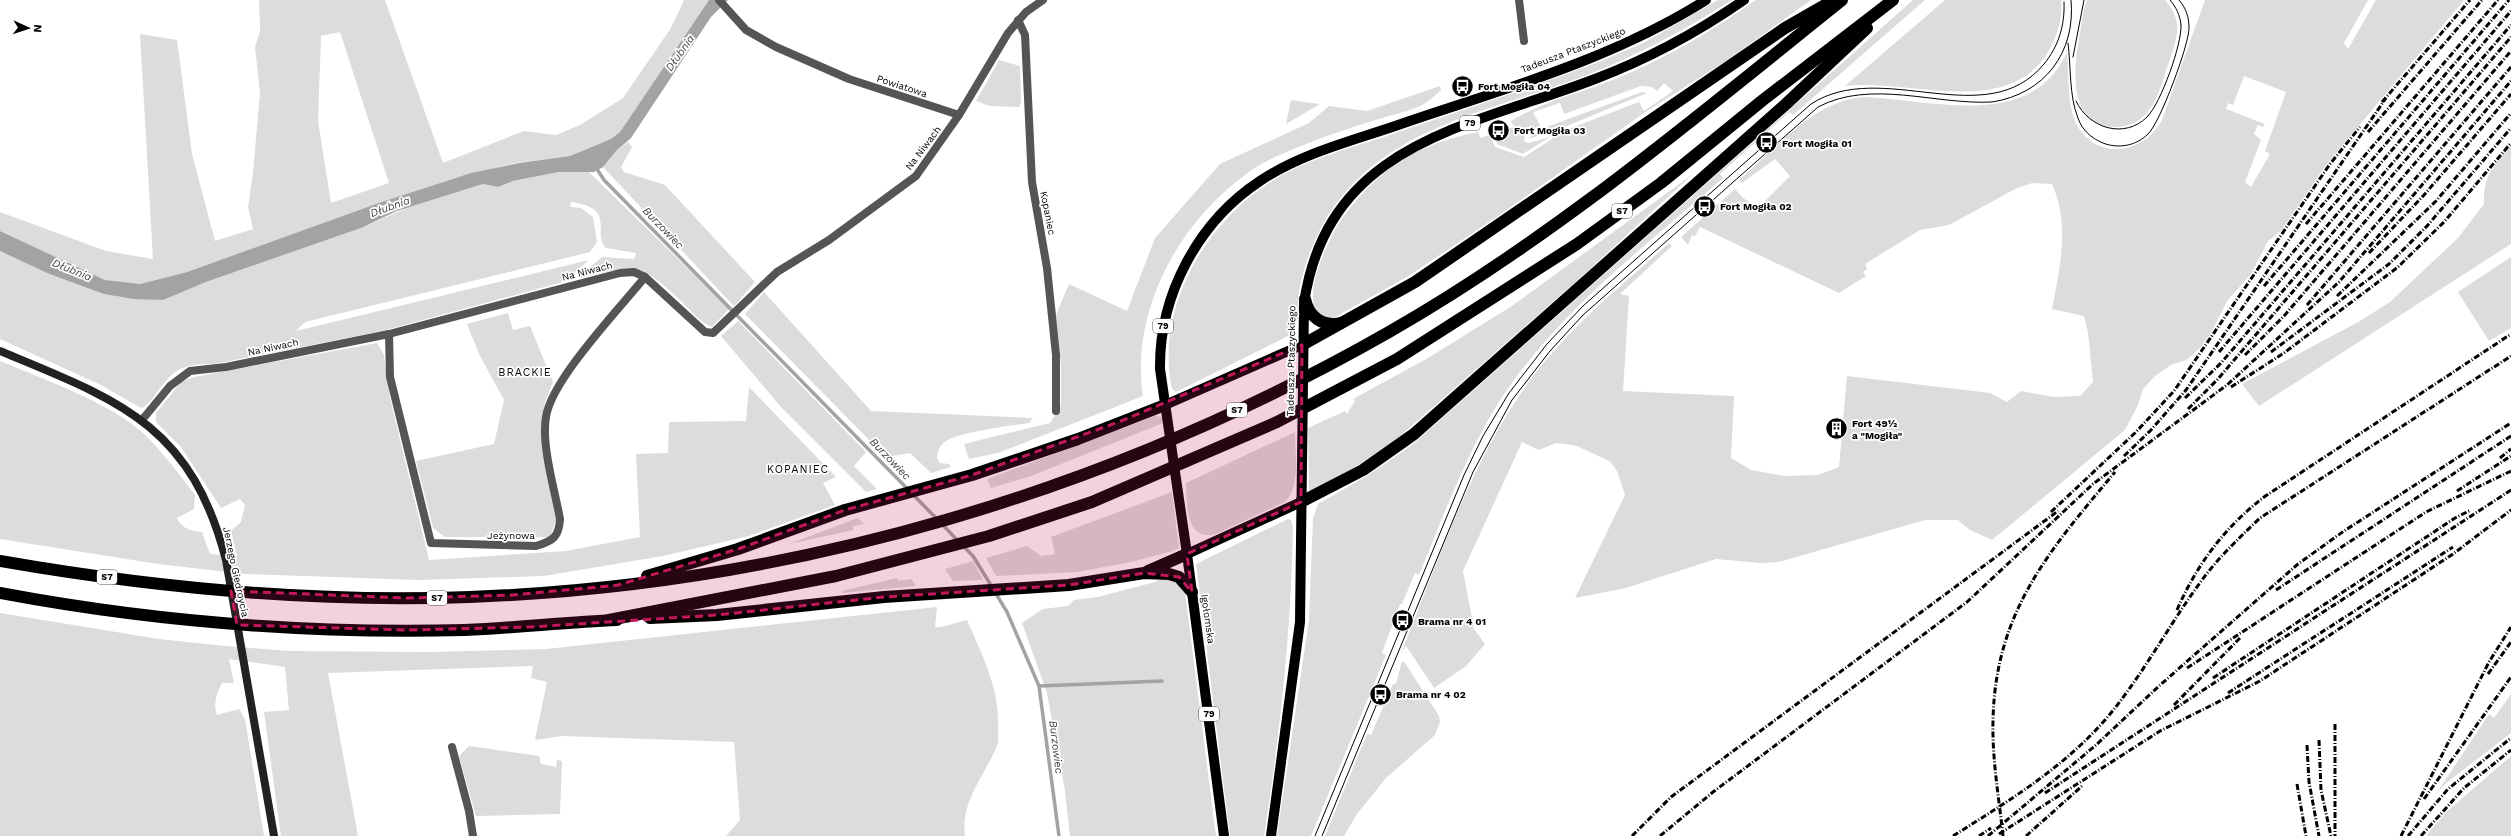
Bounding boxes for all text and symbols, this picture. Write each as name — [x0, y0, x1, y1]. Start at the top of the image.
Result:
north arrow — [8, 8, 48, 48]
text: N — [31, 24, 44, 33]
street label: Tadeusza Ptaszyckiego — [1519, 25, 1627, 75]
water label: Dłubnia — [663, 32, 697, 74]
street label: Powiatowa — [875, 73, 929, 99]
bus stop icon: Fort Mogiła 04 — [1450, 73, 1476, 99]
place label: Fort Mogiła 04 — [1478, 81, 1551, 92]
road number: 79 — [1460, 116, 1480, 130]
bus stop icon: Fort Mogiła 03 — [1486, 117, 1512, 143]
street label: Na Niwach — [903, 124, 943, 172]
place label: Fort Mogiła 03 — [1514, 125, 1586, 136]
bus stop icon: Fort Mogiła 01 — [1753, 130, 1779, 156]
place label: Fort Mogiła 01 — [1782, 138, 1852, 149]
street label: Kopaniec — [1038, 190, 1058, 236]
bus stop icon: Fort Mogiła 02 — [1692, 193, 1718, 219]
water label: Dłubnia — [368, 194, 412, 220]
place label: Fort Mogiła 02 — [1720, 201, 1792, 212]
water label: Burzowiec — [640, 204, 686, 252]
road number: S7 — [1612, 204, 1632, 218]
water label: Dłubnia — [50, 256, 94, 284]
street label: Na Niwach — [561, 259, 613, 283]
street label: Tadeusza Ptaszyckiego — [1285, 305, 1297, 417]
road number: 79 — [1153, 319, 1173, 333]
street label: Na Niwach — [247, 336, 299, 358]
district label: BRACKIE — [498, 366, 552, 379]
road number: S7 — [1227, 403, 1247, 417]
building icon: Fort 49½ a "Mogiła" — [1824, 416, 1850, 442]
place label: Fort 49½ a "Mogiła" — [1852, 418, 1903, 441]
water label: Burzowiec — [867, 435, 913, 483]
district label: KOPANIEC — [767, 463, 829, 476]
street label: Jerzego Giedroycia — [221, 526, 251, 618]
street label: Jeżynowa — [487, 530, 535, 541]
road number: S7 — [97, 570, 117, 584]
road number: S7 — [427, 591, 447, 605]
street label: Igołomska — [1199, 594, 1217, 645]
bus stop icon: Brama nr 4 01 — [1390, 608, 1416, 634]
place label: Brama nr 4 01 — [1418, 616, 1486, 627]
bus stop icon: Brama nr 4 02 — [1367, 681, 1393, 707]
place label: Brama nr 4 02 — [1396, 689, 1466, 700]
road number: 79 — [1199, 707, 1219, 721]
water label: Burzowiec — [1046, 720, 1066, 774]

